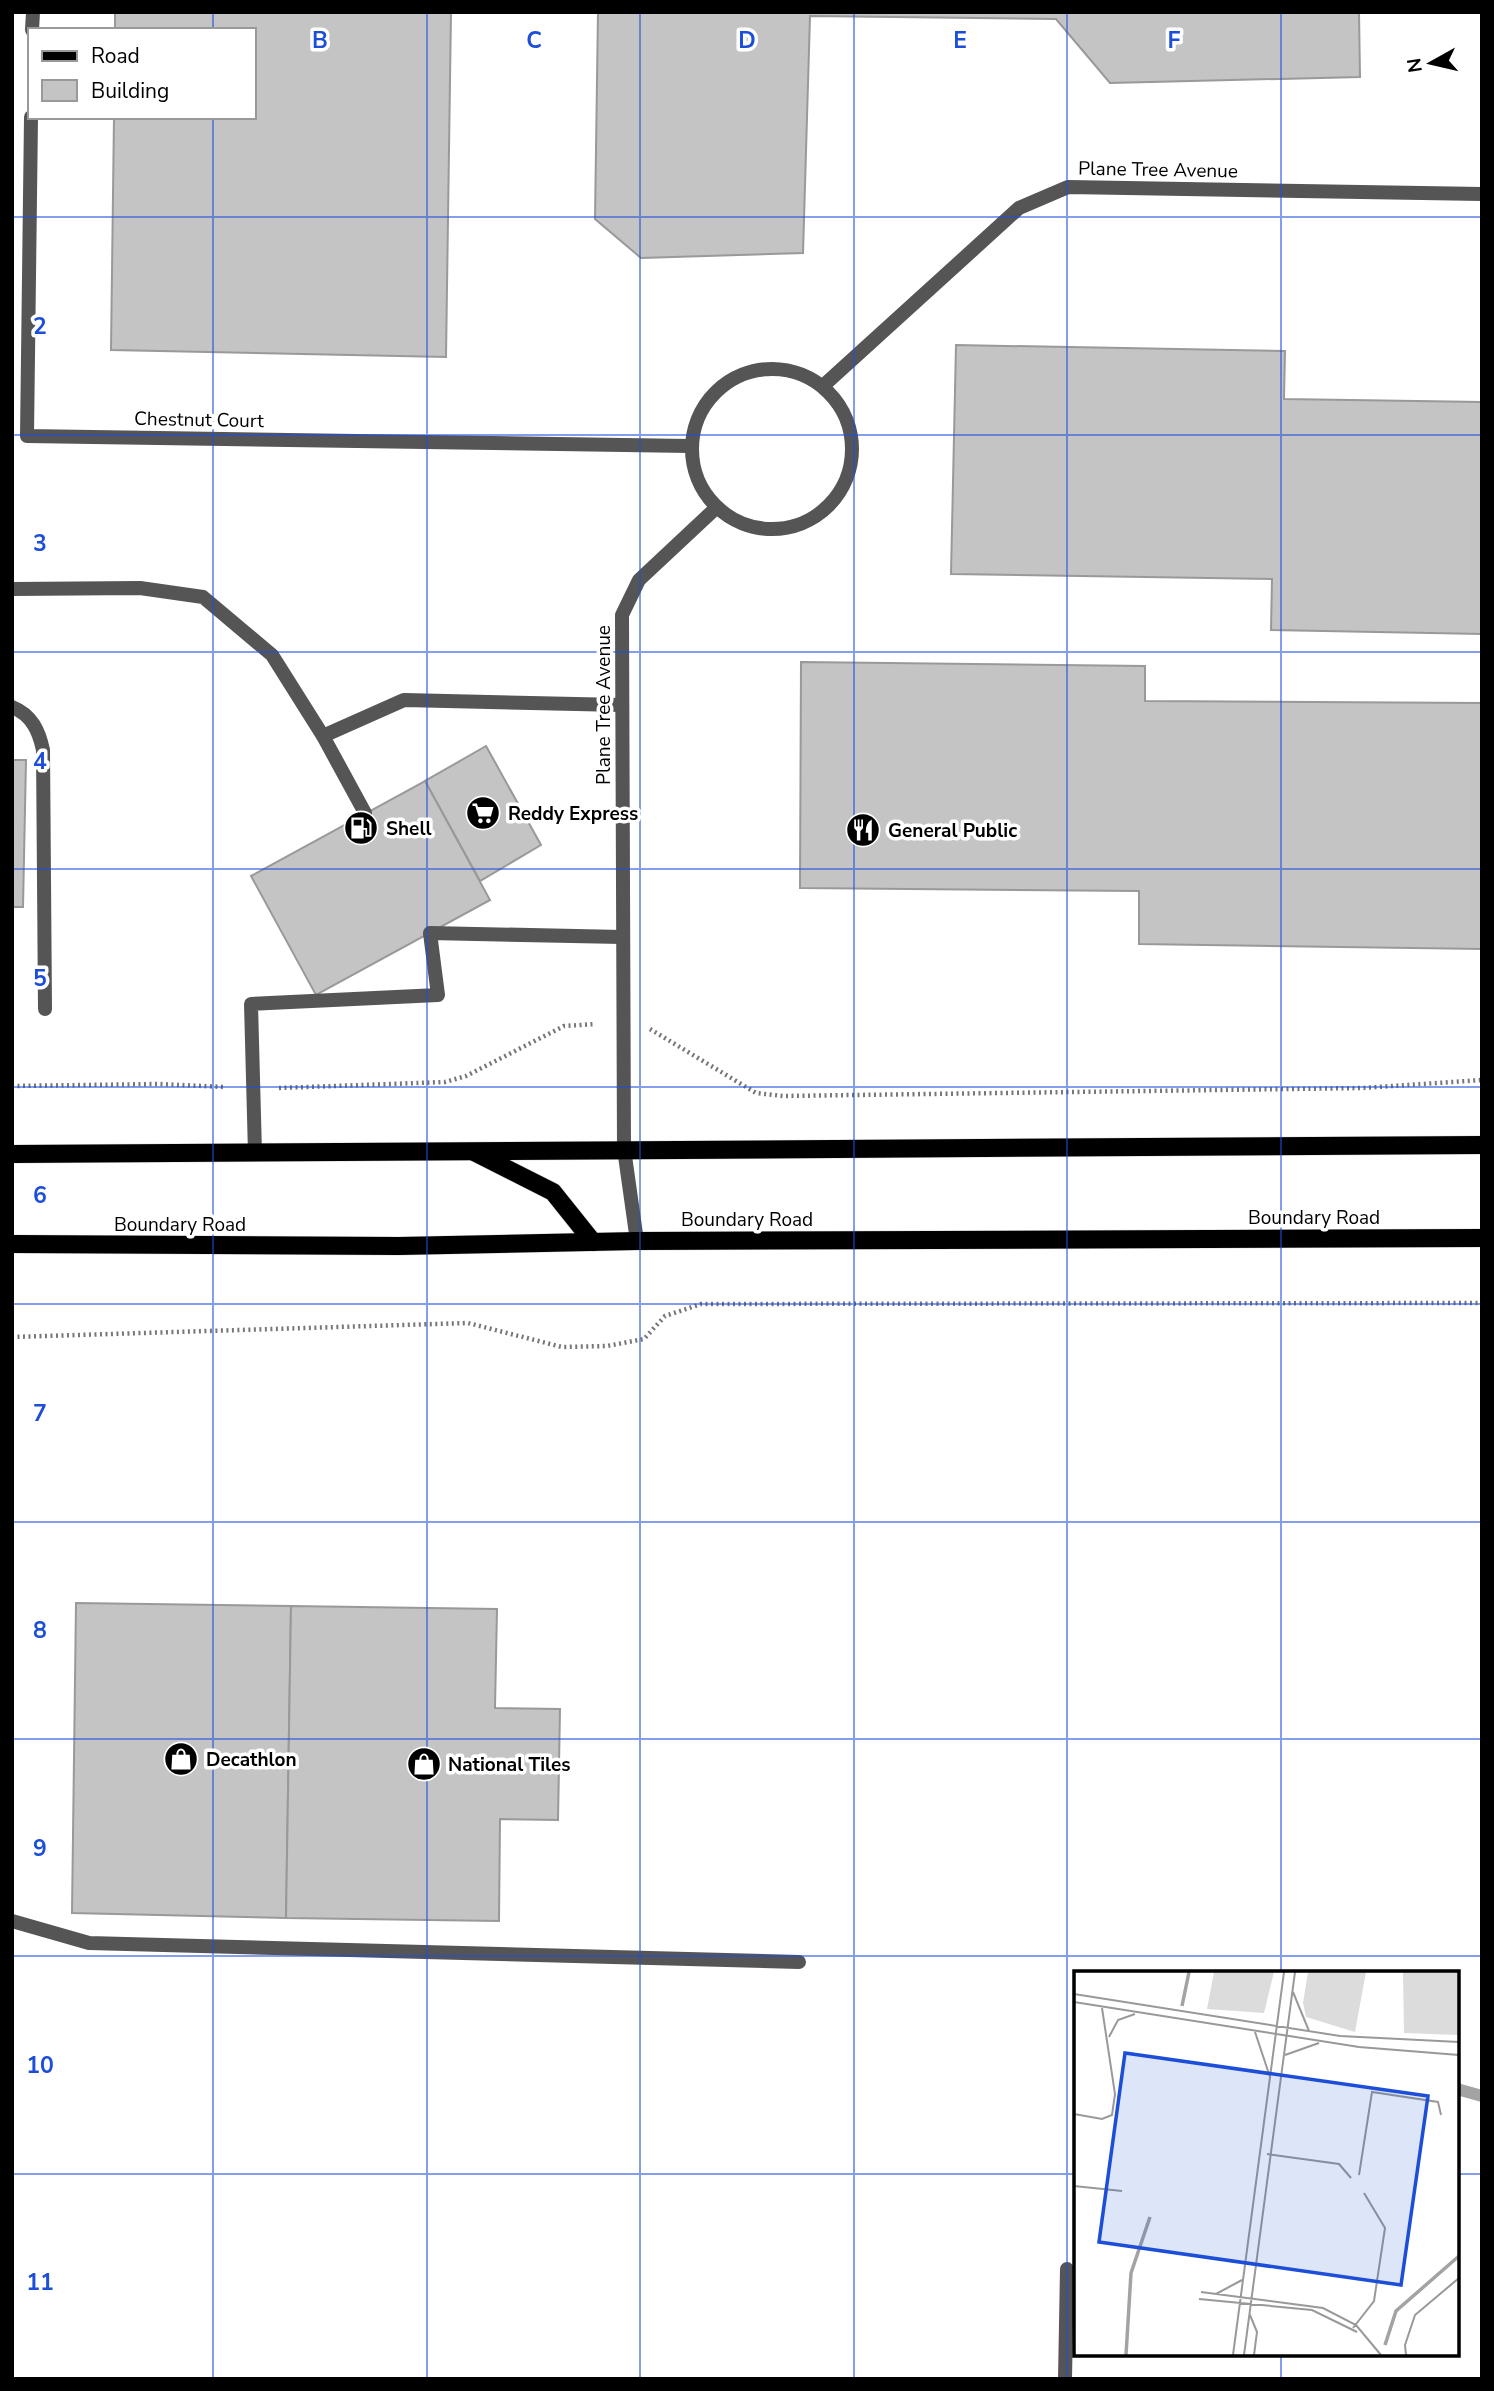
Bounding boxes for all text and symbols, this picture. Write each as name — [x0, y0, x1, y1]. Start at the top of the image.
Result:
text: B — [312, 25, 328, 56]
text: C — [526, 25, 542, 56]
text: D — [738, 25, 756, 56]
text: E — [953, 25, 967, 56]
text: F — [1168, 25, 1181, 56]
legend — [28, 28, 256, 119]
north arrow — [1396, 28, 1466, 98]
text: Road — [91, 42, 140, 70]
text: N — [1401, 56, 1429, 74]
text: Building — [91, 77, 169, 105]
street label: Plane Tree Avenue — [1078, 156, 1238, 184]
text: 2 — [33, 311, 47, 342]
street label: Chestnut Court — [134, 406, 264, 434]
text: 3 — [33, 528, 47, 559]
street label: Plane Tree Avenue — [591, 625, 617, 785]
text: 4 — [33, 746, 47, 777]
supermarket icon: Reddy Express — [464, 794, 502, 832]
place label: Reddy Express — [508, 801, 638, 827]
fuel station icon: Shell — [342, 809, 380, 847]
restaurant icon: General Public — [844, 811, 882, 849]
place label: Shell — [386, 816, 432, 842]
place label: General Public — [888, 818, 1017, 844]
text: 5 — [33, 963, 47, 994]
text: 6 — [33, 1180, 47, 1211]
street label: Boundary Road — [1248, 1205, 1380, 1231]
street label: Boundary Road — [681, 1207, 813, 1233]
street label: Boundary Road — [114, 1212, 246, 1238]
text: 7 — [33, 1398, 47, 1429]
text: 8 — [33, 1615, 47, 1646]
shop icon: Decathlon — [162, 1740, 200, 1778]
shop icon: National Tiles — [405, 1745, 443, 1783]
place label: Decathlon — [206, 1747, 297, 1773]
place label: National Tiles — [448, 1752, 571, 1778]
text: 9 — [33, 1833, 47, 1864]
inset map — [1074, 1971, 1459, 2356]
text: 10 — [26, 2050, 54, 2081]
text: 11 — [26, 2267, 54, 2298]

